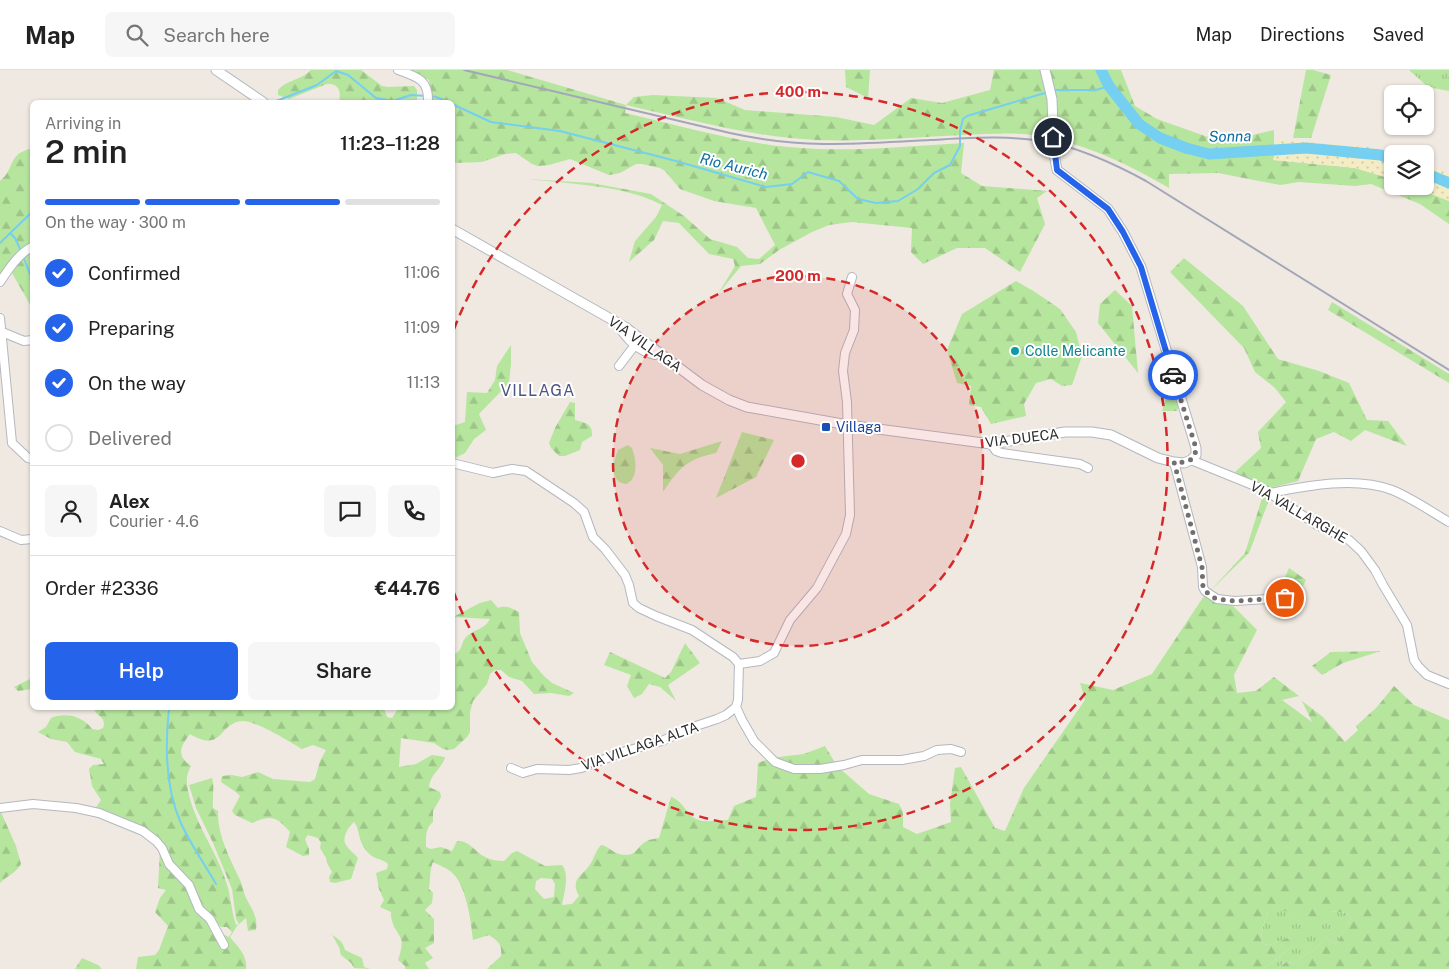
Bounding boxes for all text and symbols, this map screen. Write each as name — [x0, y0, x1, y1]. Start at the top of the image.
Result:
search box — [105, 12, 455, 57]
text: Map — [25, 21, 75, 49]
icon: search — [123, 21, 151, 49]
text: Search here — [163, 24, 270, 46]
text: Map — [1195, 24, 1232, 45]
text: Directions — [1260, 24, 1345, 45]
text: Saved — [1373, 24, 1424, 45]
text: 400 m — [775, 83, 821, 100]
map controls — [1384, 85, 1434, 195]
button: locate — [1384, 85, 1434, 135]
text: Arriving in — [45, 114, 121, 133]
pin — [1032, 116, 1074, 158]
icon: home — [1039, 123, 1067, 151]
water label: Sonna — [1209, 127, 1251, 145]
text: 11:23–11:28 — [340, 132, 440, 154]
text: 2 min — [45, 133, 128, 170]
button: layers — [1384, 145, 1434, 195]
water label: Rio Aurich — [698, 149, 770, 183]
text: On the way · 300 m — [45, 213, 186, 232]
icon: check — [45, 259, 73, 287]
text: Confirmed — [88, 262, 181, 284]
text: 11:06 — [404, 263, 440, 282]
text: 200 m — [775, 267, 821, 284]
street label: VIA VILLAGA — [605, 313, 685, 375]
icon: check — [45, 314, 73, 342]
text: Preparing — [88, 317, 175, 339]
text: 11:09 — [404, 318, 440, 337]
place label: Colle Melicante — [1025, 343, 1126, 359]
marker: Colle Melicante — [1009, 345, 1021, 357]
courier — [1148, 350, 1198, 400]
icon: car — [1159, 361, 1187, 389]
icon: check — [45, 369, 73, 397]
text: On the way — [88, 372, 186, 394]
text: 11:13 — [407, 373, 440, 392]
district label: VILLAGA — [501, 381, 575, 400]
place label: Villaga — [836, 419, 881, 435]
marker: Villaga — [820, 421, 832, 433]
street label: VIA DUECA — [984, 426, 1060, 450]
text: Delivered — [88, 427, 172, 449]
centre of rings — [789, 452, 807, 470]
street label: VIA VALLARGHE — [1248, 478, 1350, 546]
button: person — [45, 485, 97, 537]
button: chat — [324, 485, 376, 537]
button: phone — [388, 485, 440, 537]
text: Alex — [109, 490, 150, 512]
text: Courier · 4.6 — [109, 512, 199, 531]
text: Order #2336 — [45, 577, 159, 599]
text: €44.76 — [375, 577, 440, 599]
pin — [1264, 577, 1306, 619]
icon: bag — [1271, 584, 1299, 612]
button: Help — [45, 642, 238, 700]
button: Share — [248, 642, 440, 700]
street label: VIA VILLAGA ALTA — [579, 718, 701, 774]

